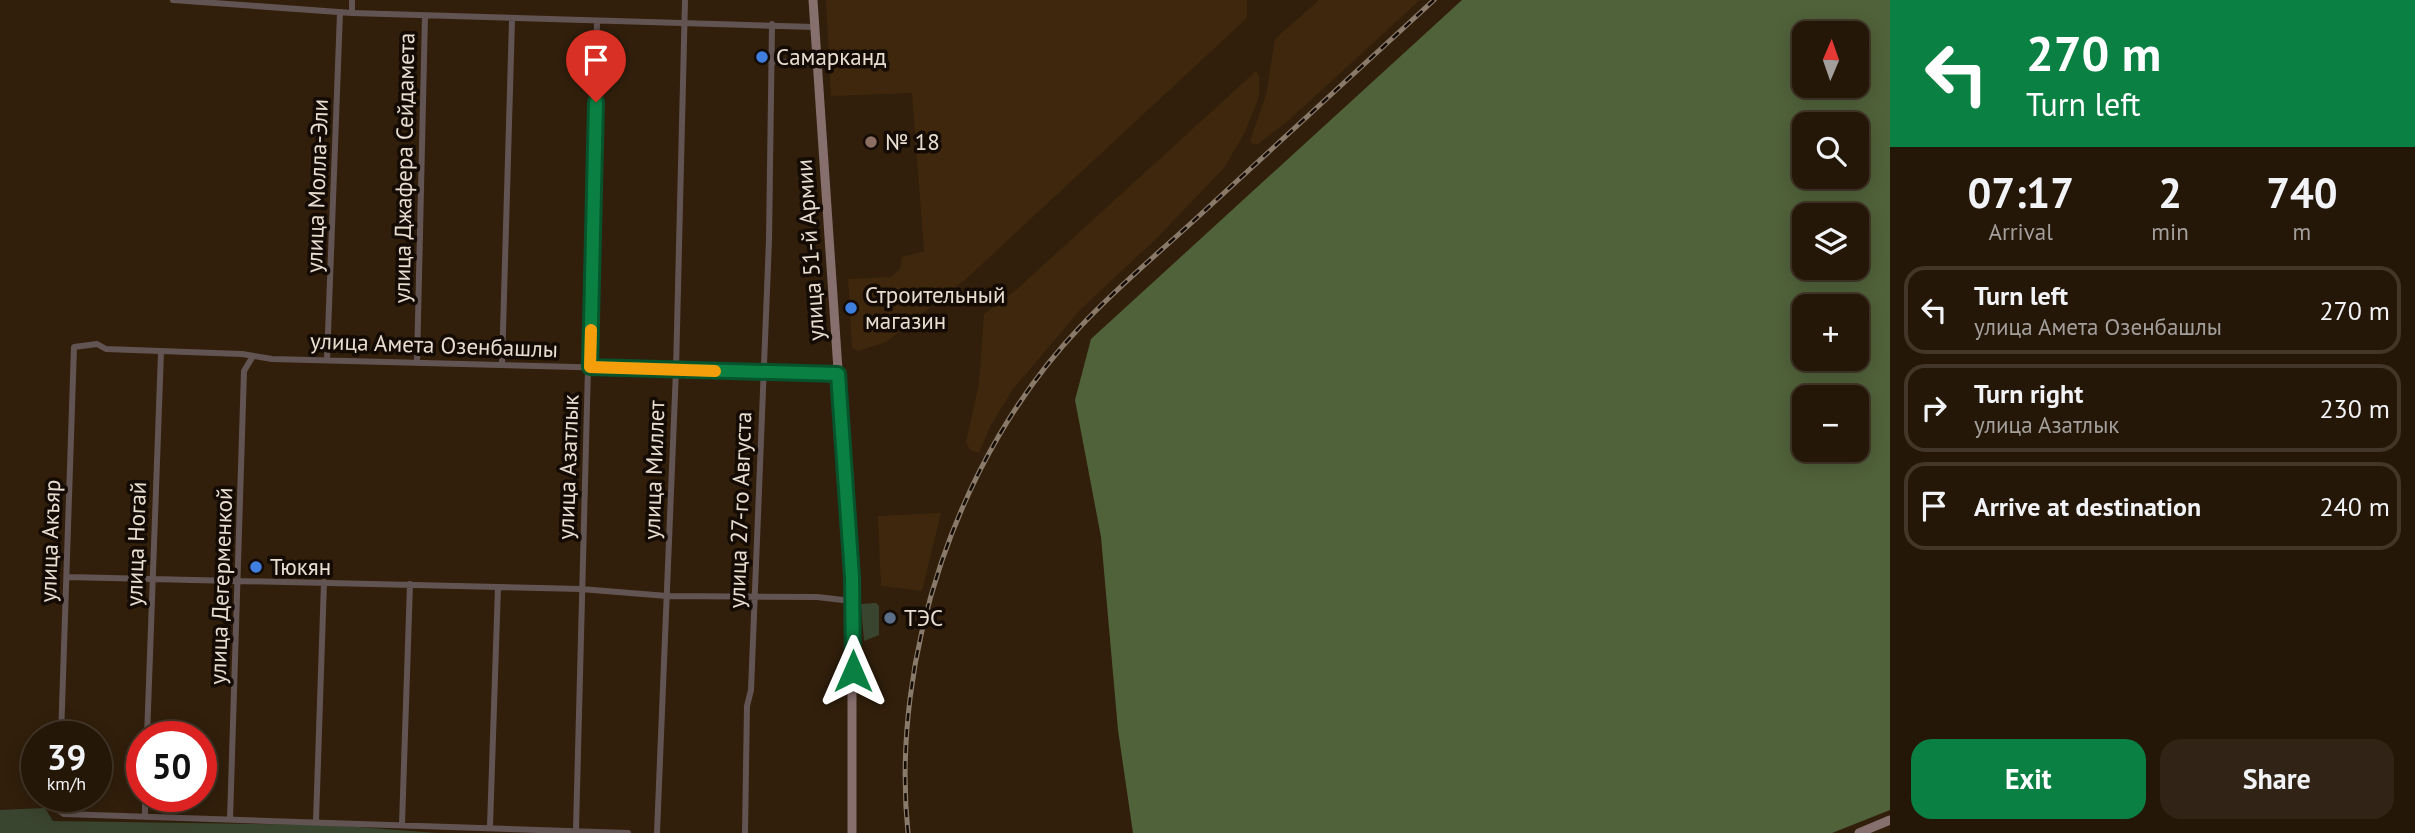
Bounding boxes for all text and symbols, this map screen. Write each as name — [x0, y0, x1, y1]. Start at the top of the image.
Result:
north arrow — [1792, 21, 1869, 98]
map controls — [1792, 21, 1869, 462]
text: 270 m — [2026, 21, 2161, 85]
icon: left — [1911, 28, 2002, 119]
pin — [566, 30, 626, 102]
street label: улица Джафера Сейдамета — [387, 32, 420, 304]
icon: arrive — [577, 41, 615, 79]
place label: Самарканд — [776, 42, 887, 71]
marker: Самарканд — [754, 49, 770, 65]
text: Turn left — [2026, 83, 2141, 125]
street label: улица Молла-Эли — [299, 98, 334, 274]
button: search — [1792, 112, 1869, 189]
place label: № 18 — [885, 127, 940, 156]
marker: № 18 — [863, 134, 879, 150]
street label: улица 51-й Армии — [789, 158, 830, 342]
text: 07:17 — [1967, 165, 2074, 220]
text: 2 — [2158, 165, 2182, 220]
text: 740 — [2266, 165, 2338, 220]
button: layers — [1792, 203, 1869, 280]
text: Arrival — [1988, 217, 2053, 246]
text: min — [2151, 217, 2189, 246]
text: m — [2293, 217, 2311, 246]
text: Turn left — [1974, 279, 2068, 312]
place label: Строительный магазин — [865, 280, 1006, 335]
icon: left — [1915, 291, 1953, 329]
button: + — [1792, 294, 1869, 371]
text: 270 m — [2319, 294, 2390, 327]
marker: Строительный магазин — [843, 300, 859, 316]
text: улица Амета Озенбашлы — [1974, 312, 2222, 341]
street label: улица Амета Озенбашлы — [310, 326, 558, 363]
text: Turn right — [1974, 377, 2083, 410]
button: − — [1792, 385, 1869, 462]
icon: right — [1915, 389, 1953, 427]
text: 230 m — [2319, 392, 2390, 425]
street label: улица Азатлык — [550, 394, 585, 540]
street label: улица Миллет — [637, 399, 670, 540]
text: улица Азатлык — [1974, 410, 2119, 439]
street label: улица 27-го Августа — [722, 411, 757, 609]
street label: улица Акъяр — [33, 479, 66, 603]
street label: улица Ногай — [119, 481, 152, 607]
street label: улица Дегерменкой — [203, 487, 238, 685]
icon: arrive — [1915, 487, 1953, 525]
text: Arrive at destination — [1974, 490, 2201, 523]
text: 240 m — [2319, 490, 2390, 523]
place label: Тюкян — [270, 552, 331, 581]
marker: Тюкян — [248, 559, 264, 575]
place label: ТЭС — [904, 603, 943, 632]
marker: ТЭС — [882, 610, 898, 626]
position arrow — [816, 634, 890, 708]
speed limit sign: 50 — [126, 721, 217, 812]
text: 39 — [47, 734, 86, 780]
button: Exit — [1911, 739, 2146, 819]
button: Share — [2160, 739, 2394, 819]
text: km/h — [47, 772, 86, 795]

